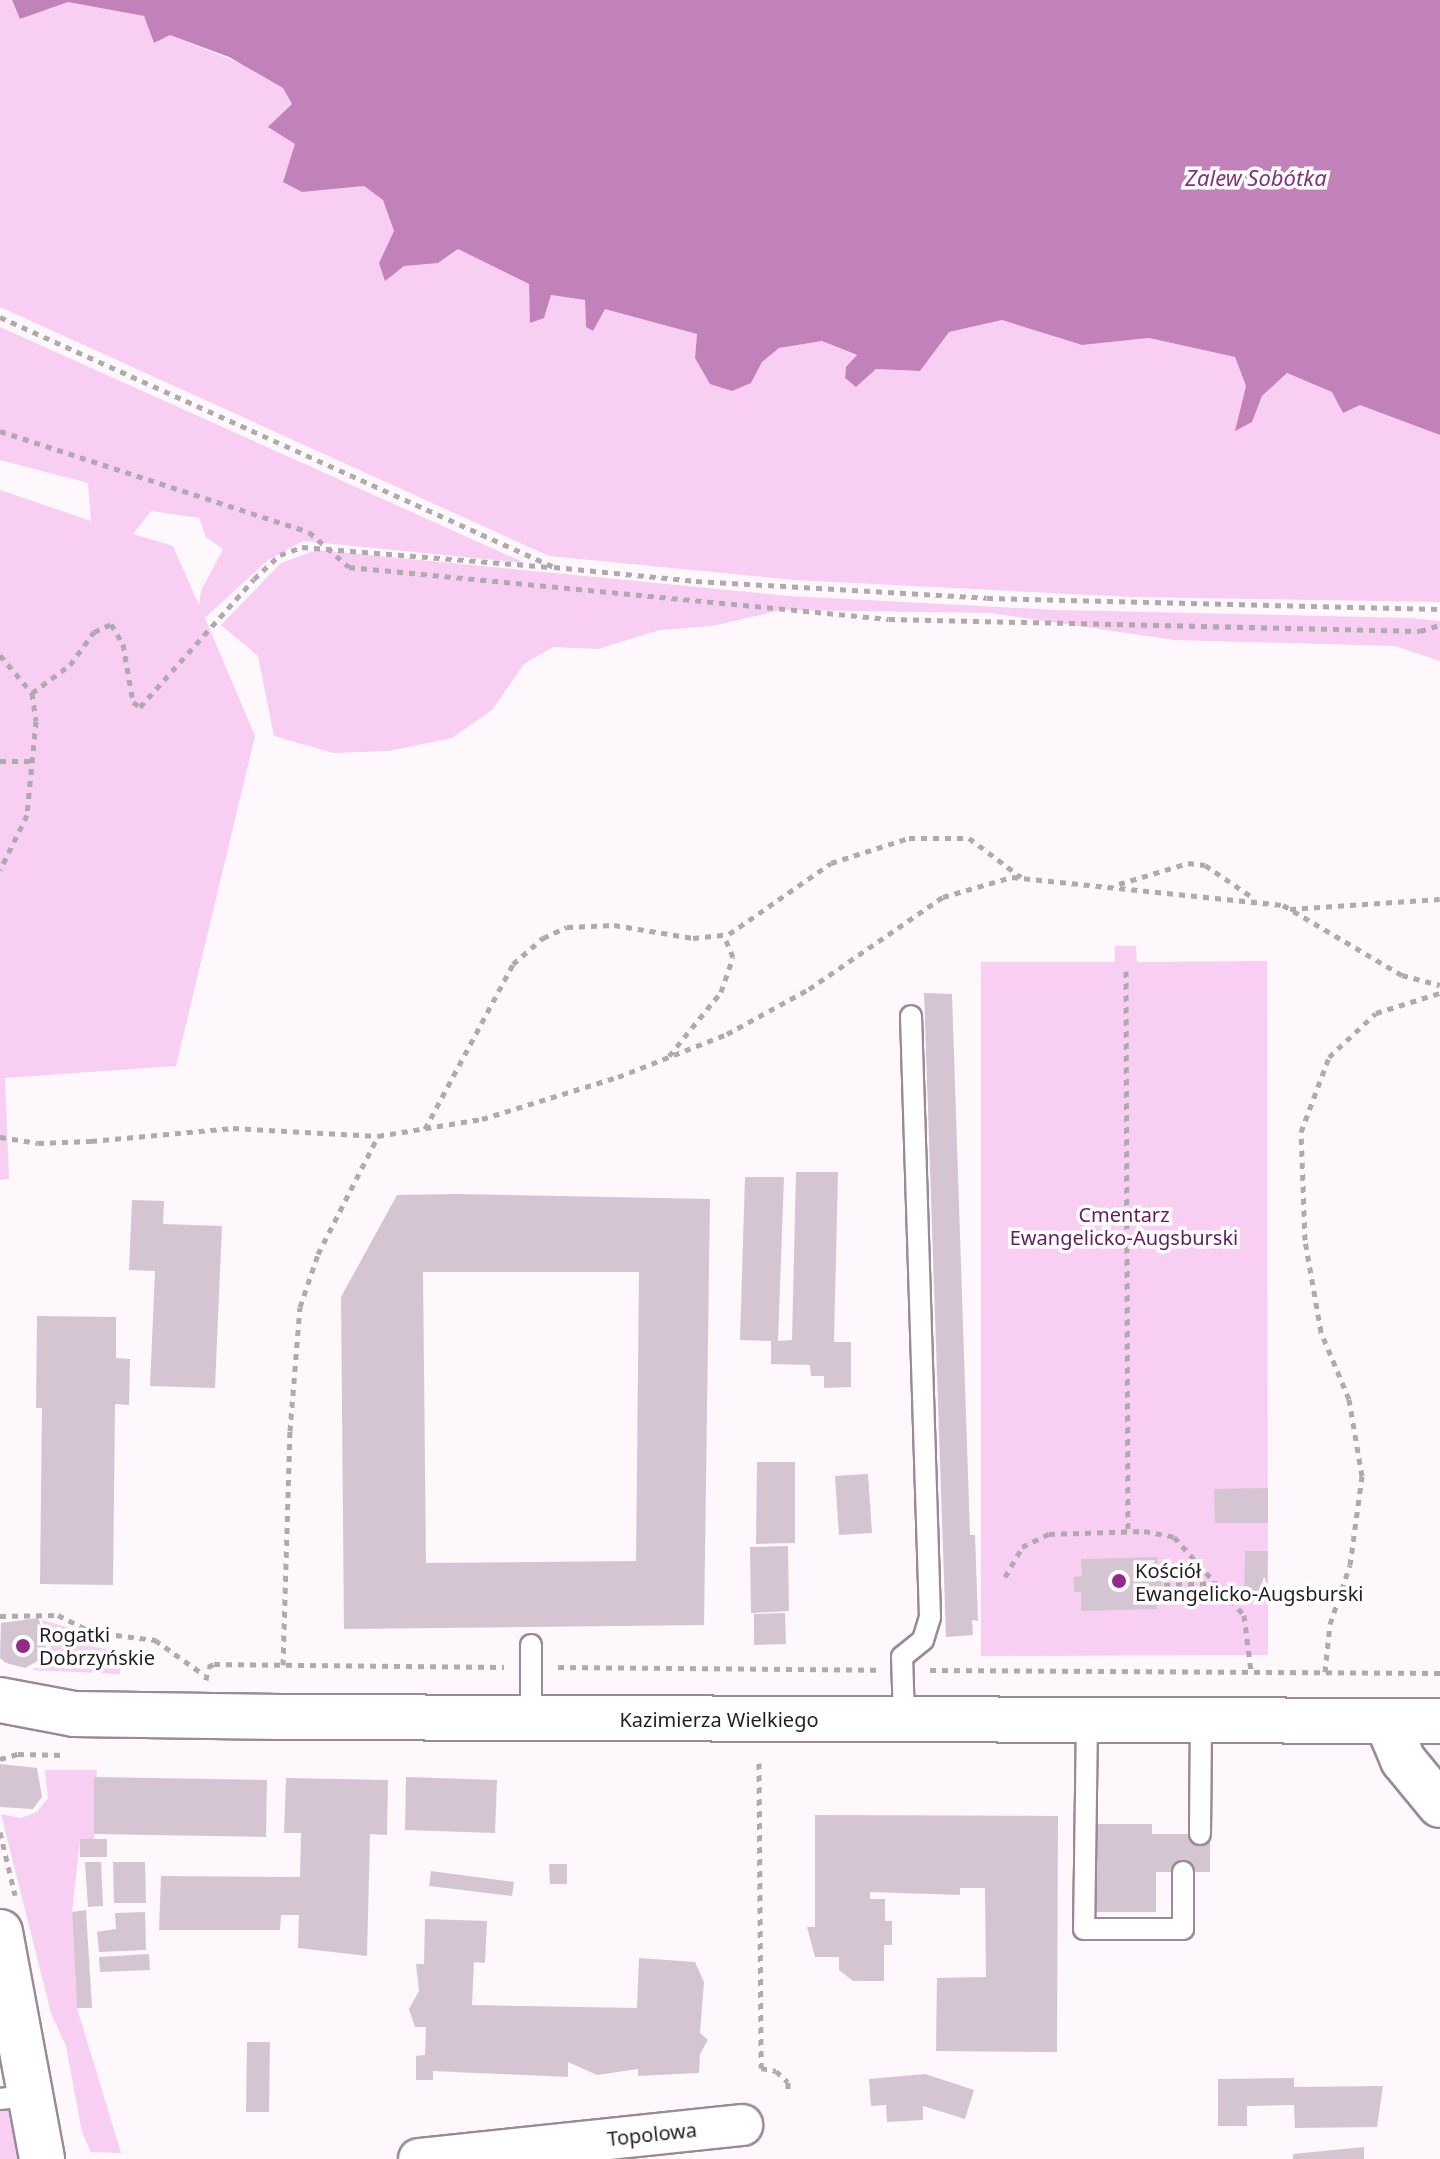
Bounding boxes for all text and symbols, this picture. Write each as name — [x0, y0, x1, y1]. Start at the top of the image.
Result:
water label: Zalew Sobótka — [1185, 165, 1327, 191]
park label: Cmentarz Ewangelicko-Augsburski — [1010, 1202, 1238, 1249]
place label: Kościół Ewangelicko-Augsburski — [1135, 1558, 1363, 1605]
marker: Kościół Ewangelicko-Augsburski — [1110, 1572, 1128, 1590]
place label: Rogatki Dobrzyńskie — [39, 1622, 155, 1669]
marker: Rogatki Dobrzyńskie — [14, 1637, 32, 1655]
street label: Kazimierza Wielkiego — [619, 1707, 819, 1731]
street label: Topolowa — [606, 2117, 698, 2151]

